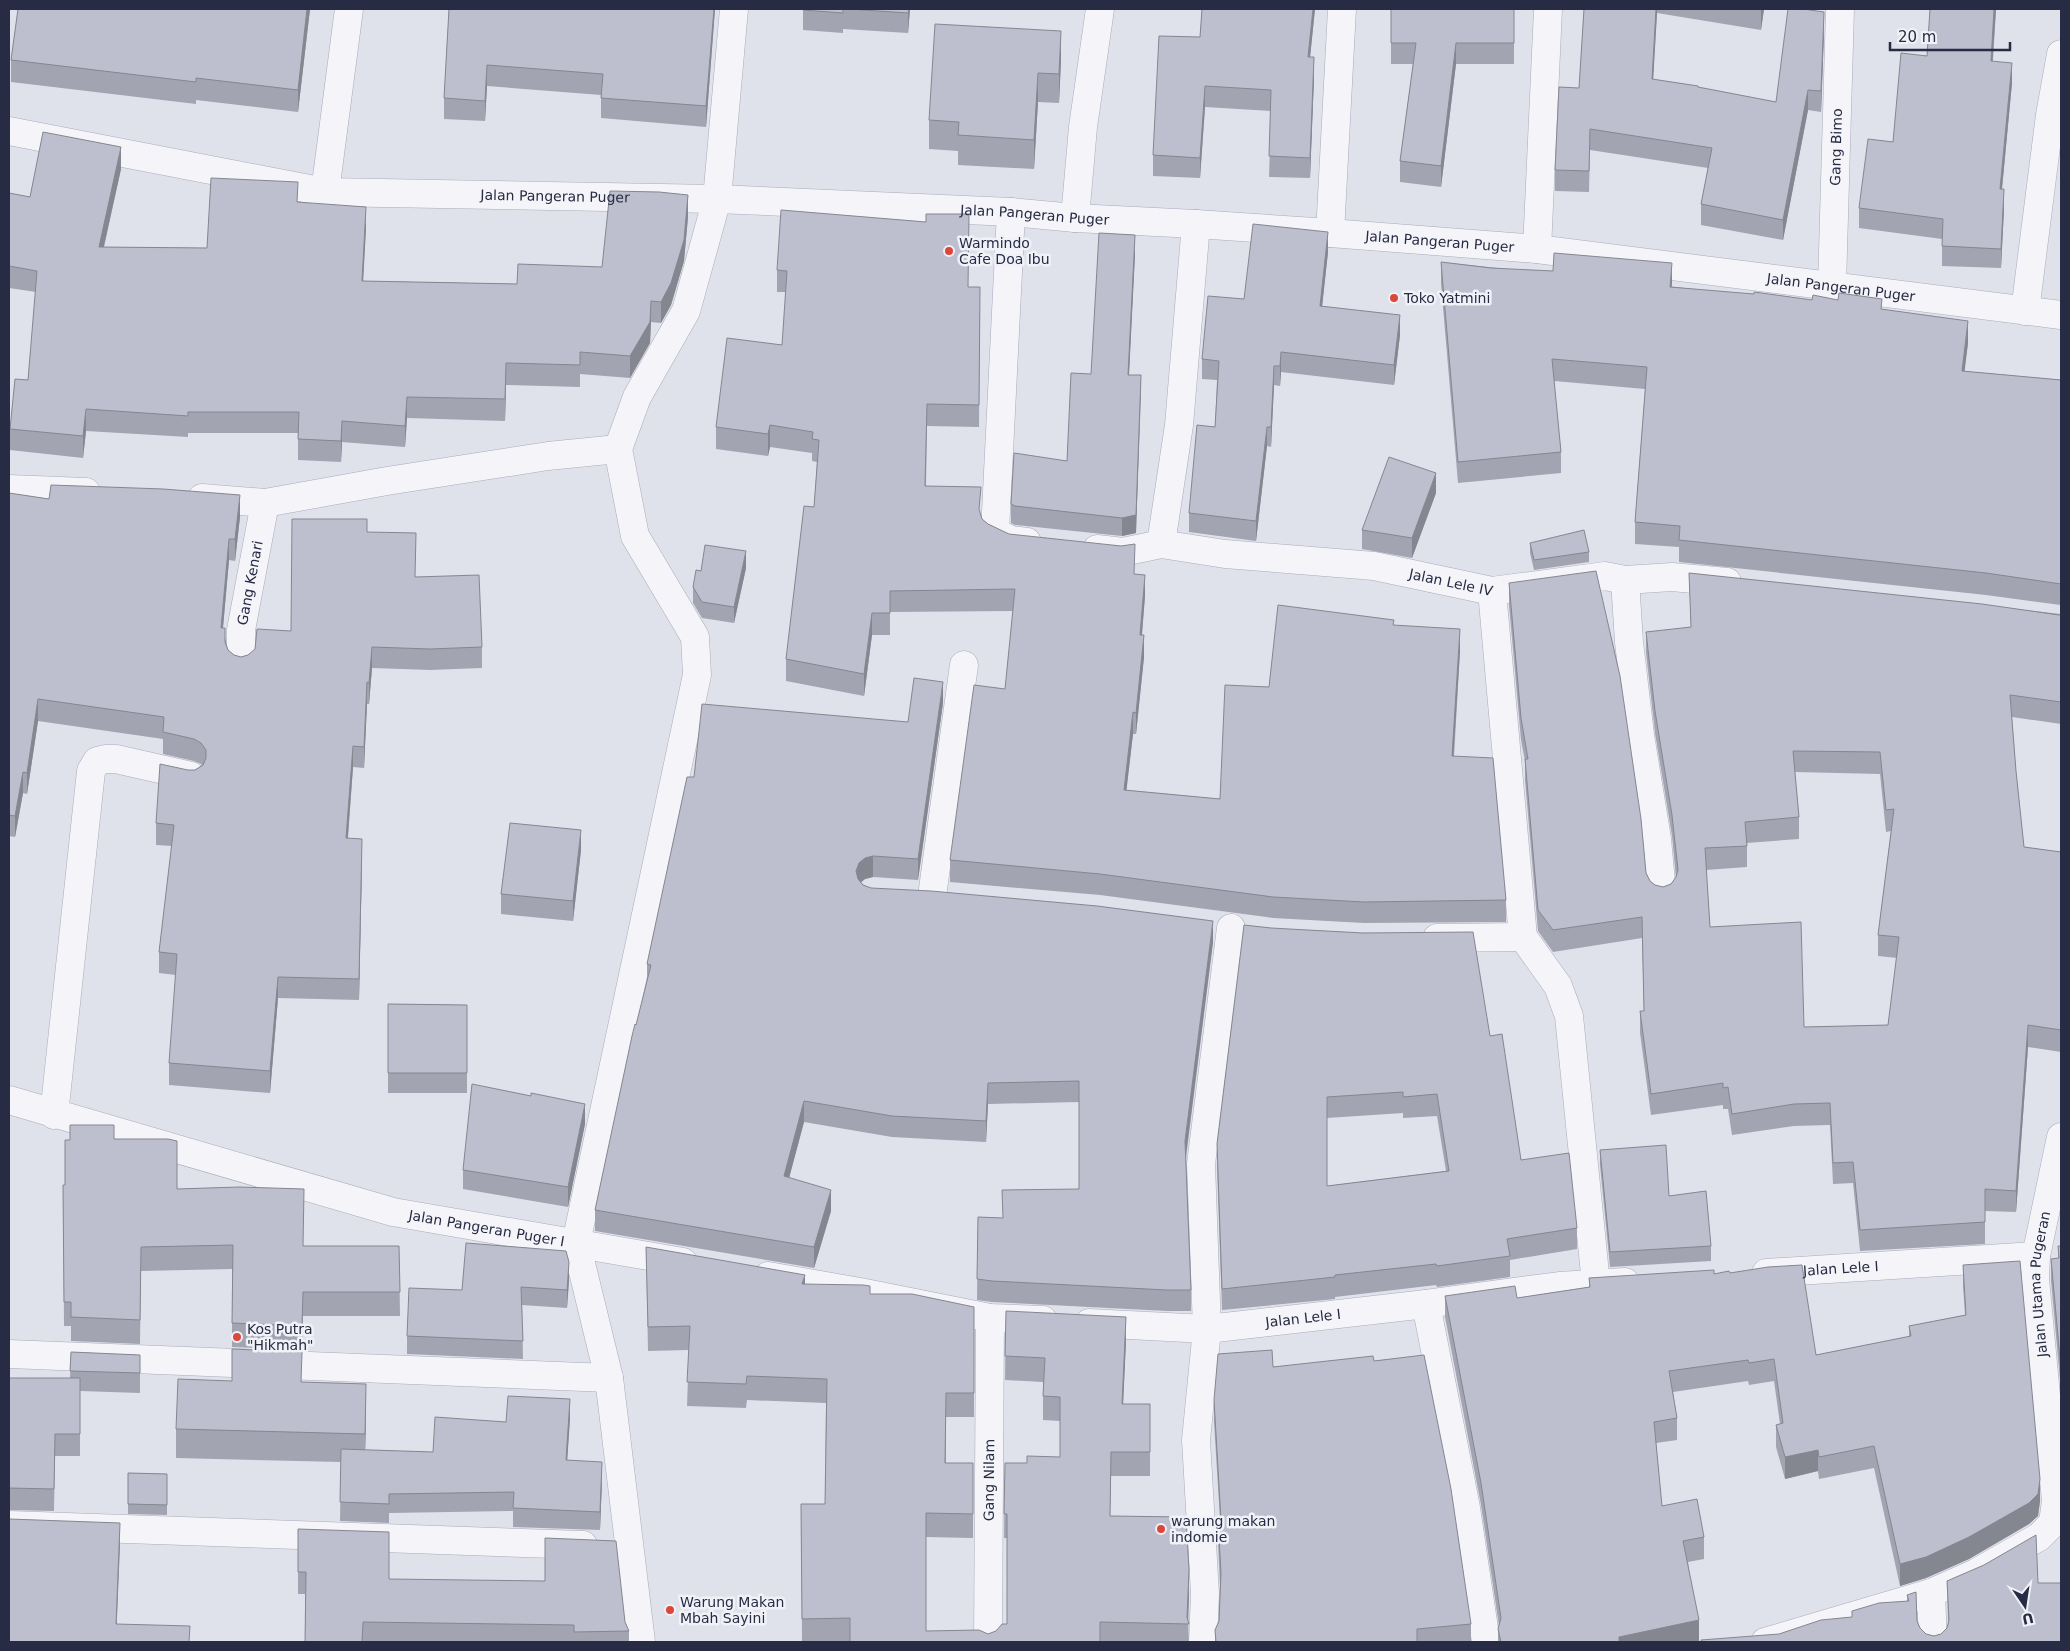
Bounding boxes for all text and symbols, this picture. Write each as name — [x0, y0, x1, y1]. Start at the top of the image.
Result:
scale bar — [1890, 20, 2010, 52]
text: 20 m — [1898, 28, 1936, 46]
street label: Gang Bimo — [1827, 108, 1845, 186]
street label: Jalan Pangeran Puger — [479, 187, 630, 205]
street label: Jalan Pangeran Puger — [959, 202, 1110, 228]
street label: Jalan Pangeran Puger — [1364, 228, 1515, 255]
place label: Warmindo Cafe Doa Ibu — [959, 235, 1050, 267]
marker: Warmindo Cafe Doa Ibu — [943, 245, 955, 257]
street label: Jalan Pangeran Puger — [1765, 270, 1916, 305]
place label: Toko Yatmini — [1403, 290, 1490, 306]
marker: Toko Yatmini — [1388, 292, 1400, 304]
street label: Gang Kenari — [234, 539, 266, 627]
street label: Jalan Lele IV — [1407, 565, 1495, 599]
street label: Jalan Pangeran Puger I — [406, 1207, 566, 1249]
street label: Jalan Utama Pugeran — [2027, 1210, 2053, 1359]
street label: Jalan Lele I — [1802, 1258, 1879, 1279]
street label: Jalan Lele I — [1264, 1306, 1342, 1330]
place label: Kos Putra "Hikmah" — [247, 1321, 314, 1353]
marker: Kos Putra "Hikmah" — [231, 1331, 243, 1343]
street label: Gang Nilam — [981, 1439, 997, 1521]
place label: warung makan indomie — [1171, 1513, 1275, 1545]
marker: warung makan indomie — [1155, 1523, 1167, 1535]
north arrow — [2000, 1581, 2050, 1631]
place label: Warung Makan Mbah Sayini — [680, 1594, 784, 1626]
marker: Warung Makan Mbah Sayini — [664, 1604, 676, 1616]
text: U — [2021, 1610, 2035, 1628]

